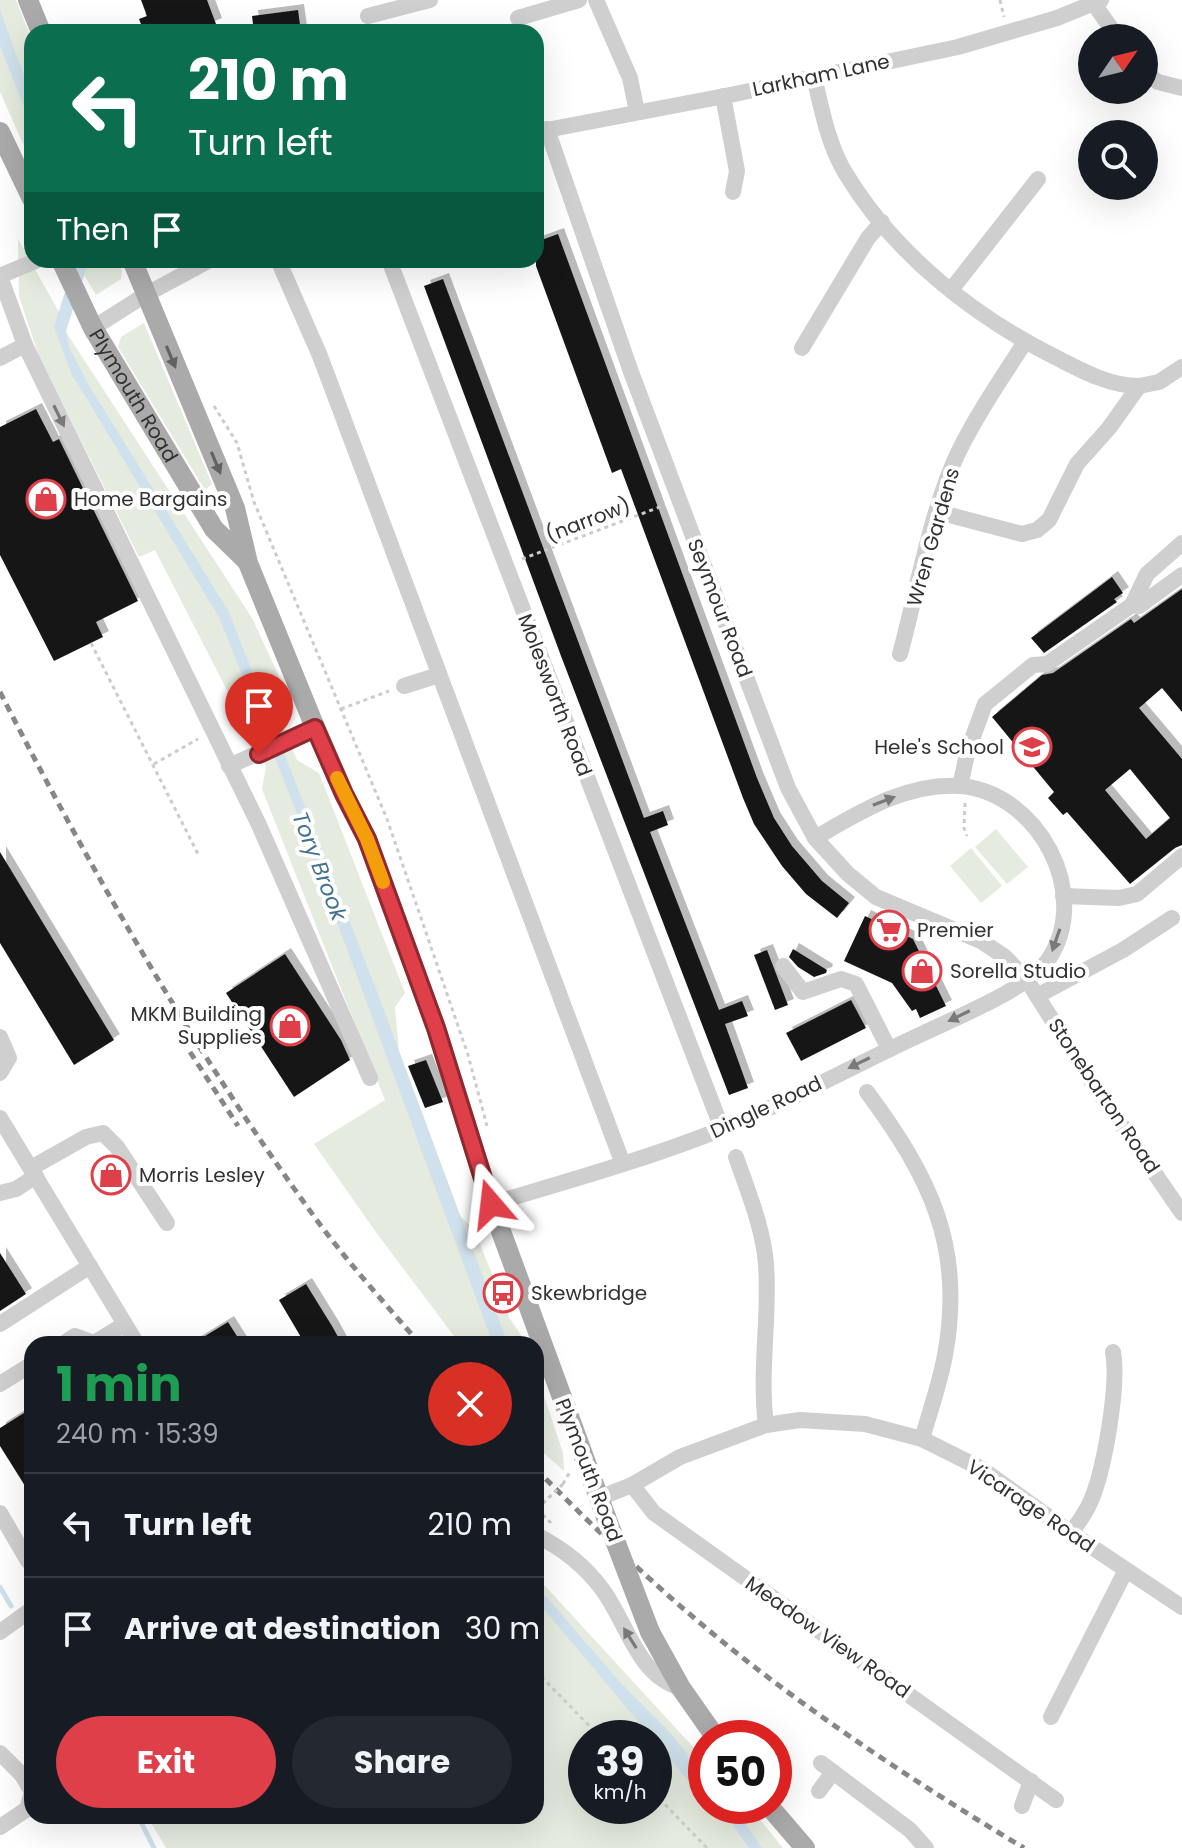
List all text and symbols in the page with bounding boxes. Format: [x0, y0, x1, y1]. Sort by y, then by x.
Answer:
north arrow [1078, 24, 1158, 104]
map controls [1078, 24, 1158, 200]
text: 210 m [188, 41, 349, 120]
street label: Larkham Lane [750, 47, 892, 103]
icon: left [56, 56, 160, 160]
text: Turn left [188, 117, 333, 168]
button: search [1078, 120, 1158, 200]
text: Then [56, 208, 129, 251]
icon: arrive [145, 208, 189, 252]
street label: Plymouth Road [83, 323, 185, 468]
one-way arrow [165, 345, 178, 369]
one-way arrow [53, 404, 66, 427]
one-way arrow [209, 451, 222, 475]
street label: Wren Gardens [900, 464, 966, 610]
shop icon: Home Bargains [25, 478, 67, 520]
place label: Home Bargains [74, 485, 227, 513]
street label: (narrow) [542, 491, 634, 549]
street label: Seymour Road [681, 535, 759, 681]
street label: Molesworth Road [511, 610, 599, 780]
pin [225, 672, 293, 754]
icon: arrive [237, 684, 281, 728]
school or university icon: Hele's School [1011, 726, 1053, 768]
place label: Hele's School [874, 733, 1004, 761]
one-way arrow [872, 794, 896, 807]
water label: Tory Brook [285, 807, 355, 927]
supermarket icon: Premier [868, 909, 910, 951]
place label: Premier [917, 916, 994, 944]
one-way arrow [1049, 929, 1061, 953]
shop icon: Sorella Studio [901, 950, 943, 992]
place label: Sorella Studio [950, 957, 1086, 985]
place label: MKM Building Supplies [131, 1000, 262, 1051]
shop icon: MKM Building Supplies [269, 1005, 311, 1047]
one-way arrow [947, 1009, 970, 1023]
street label: Stonebarton Road [1042, 1013, 1166, 1179]
one-way arrow [847, 1057, 870, 1070]
street label: Dingle Road [706, 1069, 826, 1145]
shop icon: Morris Lesley [90, 1154, 132, 1196]
place label: Morris Lesley [139, 1161, 265, 1189]
position arrow [449, 1162, 533, 1246]
bus stop icon: Skewbridge [482, 1272, 524, 1314]
place label: Skewbridge [531, 1279, 647, 1307]
text: 1 min [56, 1351, 182, 1418]
button: close [428, 1362, 512, 1446]
street label: Plymouth Road [549, 1394, 629, 1546]
text: 240 m · 15:39 [56, 1416, 219, 1452]
street label: Vicarage Road [962, 1453, 1100, 1559]
icon: left [56, 1503, 100, 1547]
text: Turn left [124, 1503, 252, 1546]
text: 210 m [427, 1503, 512, 1546]
street label: Meadow View Road [740, 1569, 916, 1705]
icon: arrive [56, 1607, 100, 1651]
text: Arrive at destination [124, 1607, 441, 1650]
text: 30 m [465, 1607, 540, 1650]
one-way arrow [623, 1627, 637, 1649]
button: Exit [56, 1716, 276, 1808]
button: Share [292, 1716, 512, 1808]
speed limit sign: 50 [688, 1720, 792, 1824]
text: 39 [596, 1734, 644, 1790]
text: km/h [593, 1778, 647, 1806]

